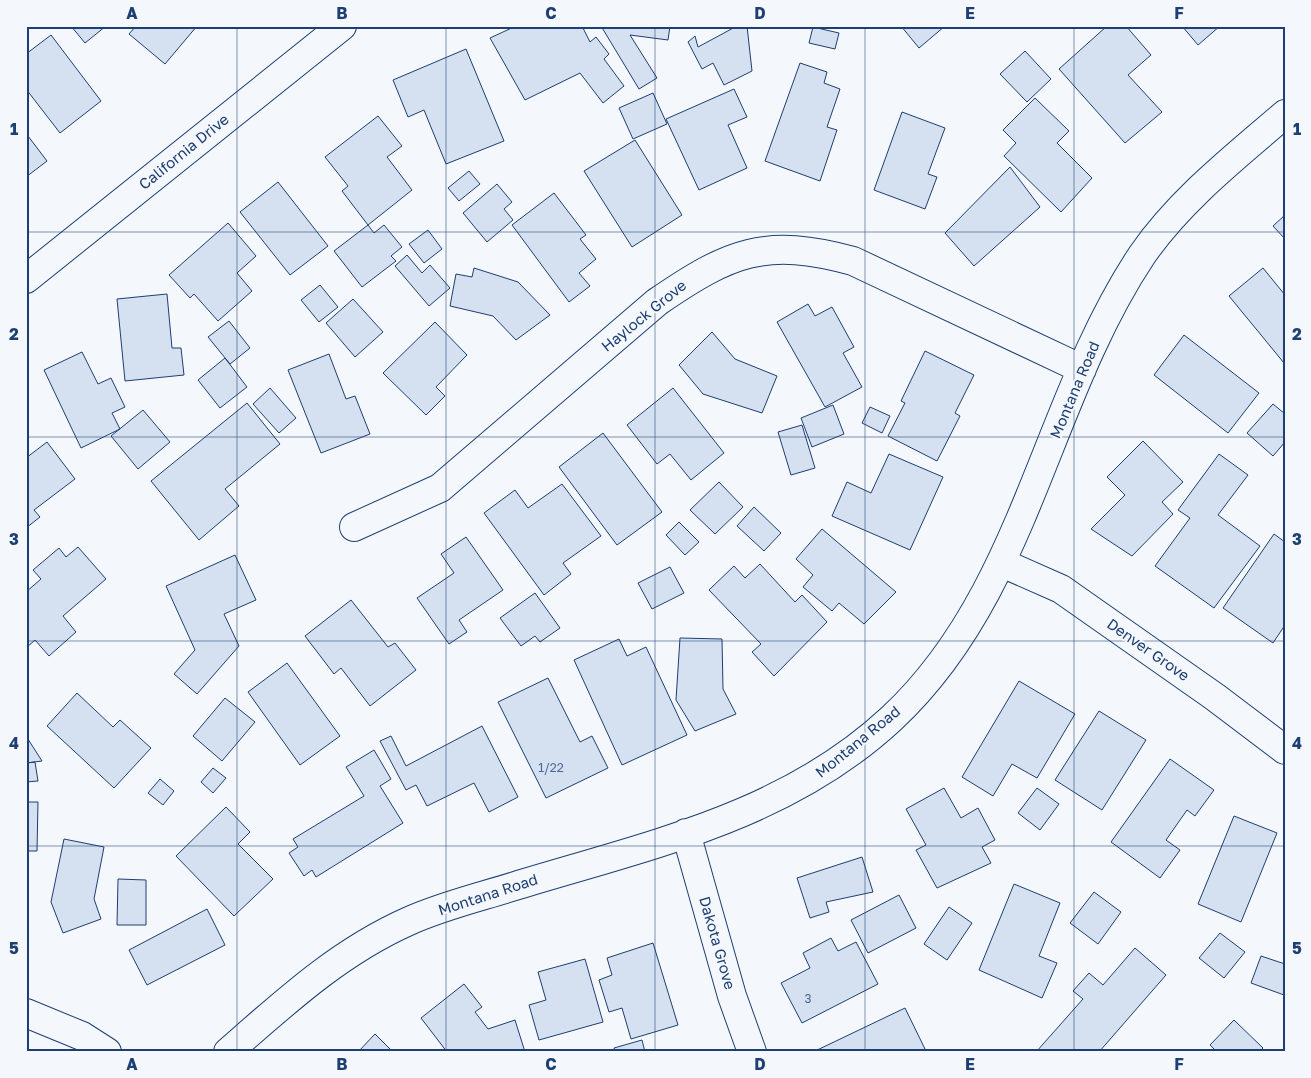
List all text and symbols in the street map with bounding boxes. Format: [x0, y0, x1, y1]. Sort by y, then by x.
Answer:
text: A [126, 3, 138, 23]
text: B [336, 3, 348, 23]
text: C [545, 3, 557, 23]
text: D [754, 3, 766, 23]
text: E [965, 3, 975, 23]
text: F [1174, 3, 1184, 23]
street label: California Drive [135, 109, 232, 193]
text: 1 [10, 119, 18, 139]
text: 1 [1293, 119, 1301, 139]
street label: Haylock Grove [597, 275, 690, 355]
text: 2 [9, 324, 19, 344]
text: 2 [1292, 324, 1302, 344]
street label: Montana Road [1046, 338, 1103, 441]
text: 3 [9, 529, 19, 549]
text: 3 [1292, 529, 1302, 549]
street label: Denver Grove [1104, 614, 1193, 684]
street label: Montana Road [811, 702, 903, 781]
text: 4 [9, 733, 19, 753]
text: 4 [1292, 733, 1302, 753]
house number: 1/22 [538, 760, 564, 775]
street label: Montana Road [436, 869, 540, 919]
street label: Dakota Grove [696, 894, 740, 992]
text: 5 [9, 938, 19, 958]
text: 5 [1292, 938, 1302, 958]
house number: 3 [804, 991, 812, 1006]
text: A [126, 1054, 138, 1074]
text: B [336, 1054, 348, 1074]
text: C [545, 1054, 557, 1074]
text: D [754, 1054, 766, 1074]
text: E [965, 1054, 975, 1074]
text: F [1174, 1054, 1184, 1074]

